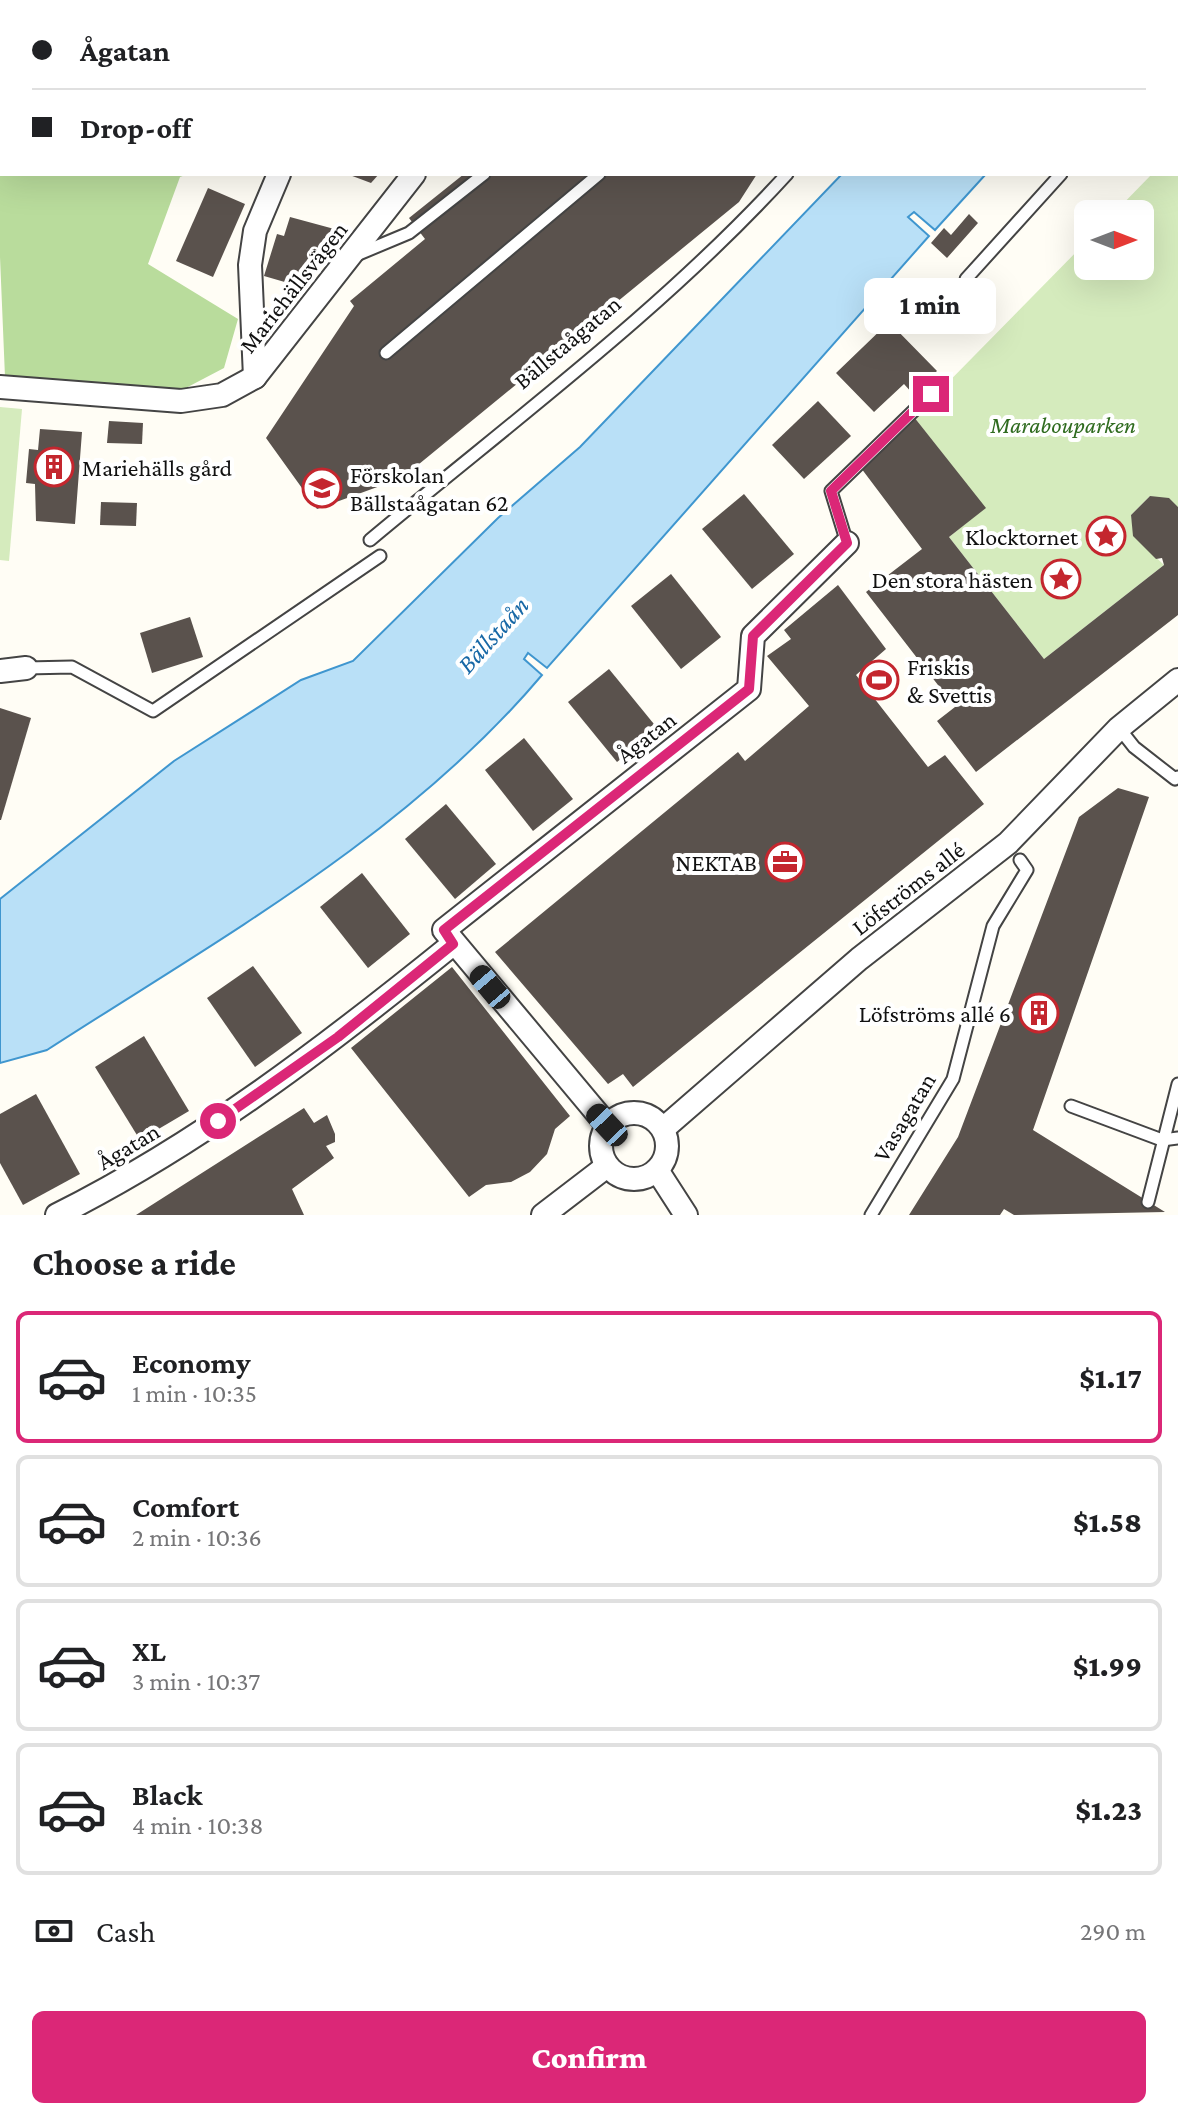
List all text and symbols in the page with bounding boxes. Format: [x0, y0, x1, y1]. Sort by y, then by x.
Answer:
text: Ågatan [80, 34, 170, 67]
text: Drop-off [80, 111, 191, 144]
north arrow [1074, 200, 1154, 280]
map controls [1074, 200, 1154, 280]
street label: Mariehällsvägen [233, 216, 353, 358]
callout: 1 min [865, 278, 997, 334]
street label: Bällstaågatan [508, 290, 626, 394]
text: 1 min [900, 291, 960, 320]
route end [913, 376, 949, 412]
park label: Marabouparken [989, 411, 1136, 438]
building icon: Mariehälls gård [33, 446, 75, 488]
place label: Mariehälls gård [82, 454, 233, 481]
place label: Förskolan Bällstaågatan 62 [350, 461, 508, 516]
school or university icon: Förskolan Bällstaågatan 62 [301, 467, 343, 509]
place icon: Klocktornet [1085, 515, 1127, 557]
place label: Klocktornet [965, 523, 1079, 550]
place icon: Den stora hästen [1040, 558, 1082, 600]
place label: Den stora hästen [872, 566, 1033, 593]
water label: Bällstaån [451, 591, 535, 679]
place label: Friskis & Svettis [907, 653, 992, 708]
sports icon: Friskis & Svettis [858, 659, 900, 701]
street label: Ågatan [611, 705, 681, 769]
street label: Löfströms allé [846, 836, 970, 940]
office icon: NEKTAB [764, 841, 806, 883]
place label: NEKTAB [676, 849, 757, 876]
car [465, 961, 515, 1013]
building icon: Löfströms allé 6 [1018, 992, 1060, 1034]
place label: Löfströms allé 6 [859, 1000, 1011, 1027]
street label: Vasagatan [867, 1068, 941, 1166]
car [582, 1099, 632, 1151]
route start [200, 1103, 236, 1139]
street label: Ågatan [92, 1117, 164, 1175]
text: Choose a ride [32, 1243, 236, 1283]
icon: car [36, 1341, 108, 1413]
text: Economy [132, 1346, 251, 1379]
text: $1.17 [1079, 1361, 1142, 1394]
text: 1 min · 10:35 [132, 1379, 257, 1408]
icon: car [36, 1485, 108, 1557]
text: Comfort [132, 1490, 239, 1523]
text: $1.58 [1073, 1505, 1142, 1538]
text: 2 min · 10:36 [132, 1523, 262, 1552]
icon: car [36, 1629, 108, 1701]
text: XL [132, 1634, 166, 1667]
text: $1.99 [1073, 1649, 1142, 1682]
text: 3 min · 10:37 [132, 1667, 260, 1696]
icon: car [36, 1773, 108, 1845]
text: Black [132, 1778, 203, 1811]
text: $1.23 [1075, 1793, 1142, 1826]
text: 4 min · 10:38 [132, 1811, 263, 1840]
icon: cash [32, 1909, 76, 1953]
text: Cash [96, 1915, 155, 1948]
text: 290 m [1080, 1917, 1146, 1946]
button: Confirm [32, 2011, 1146, 2103]

